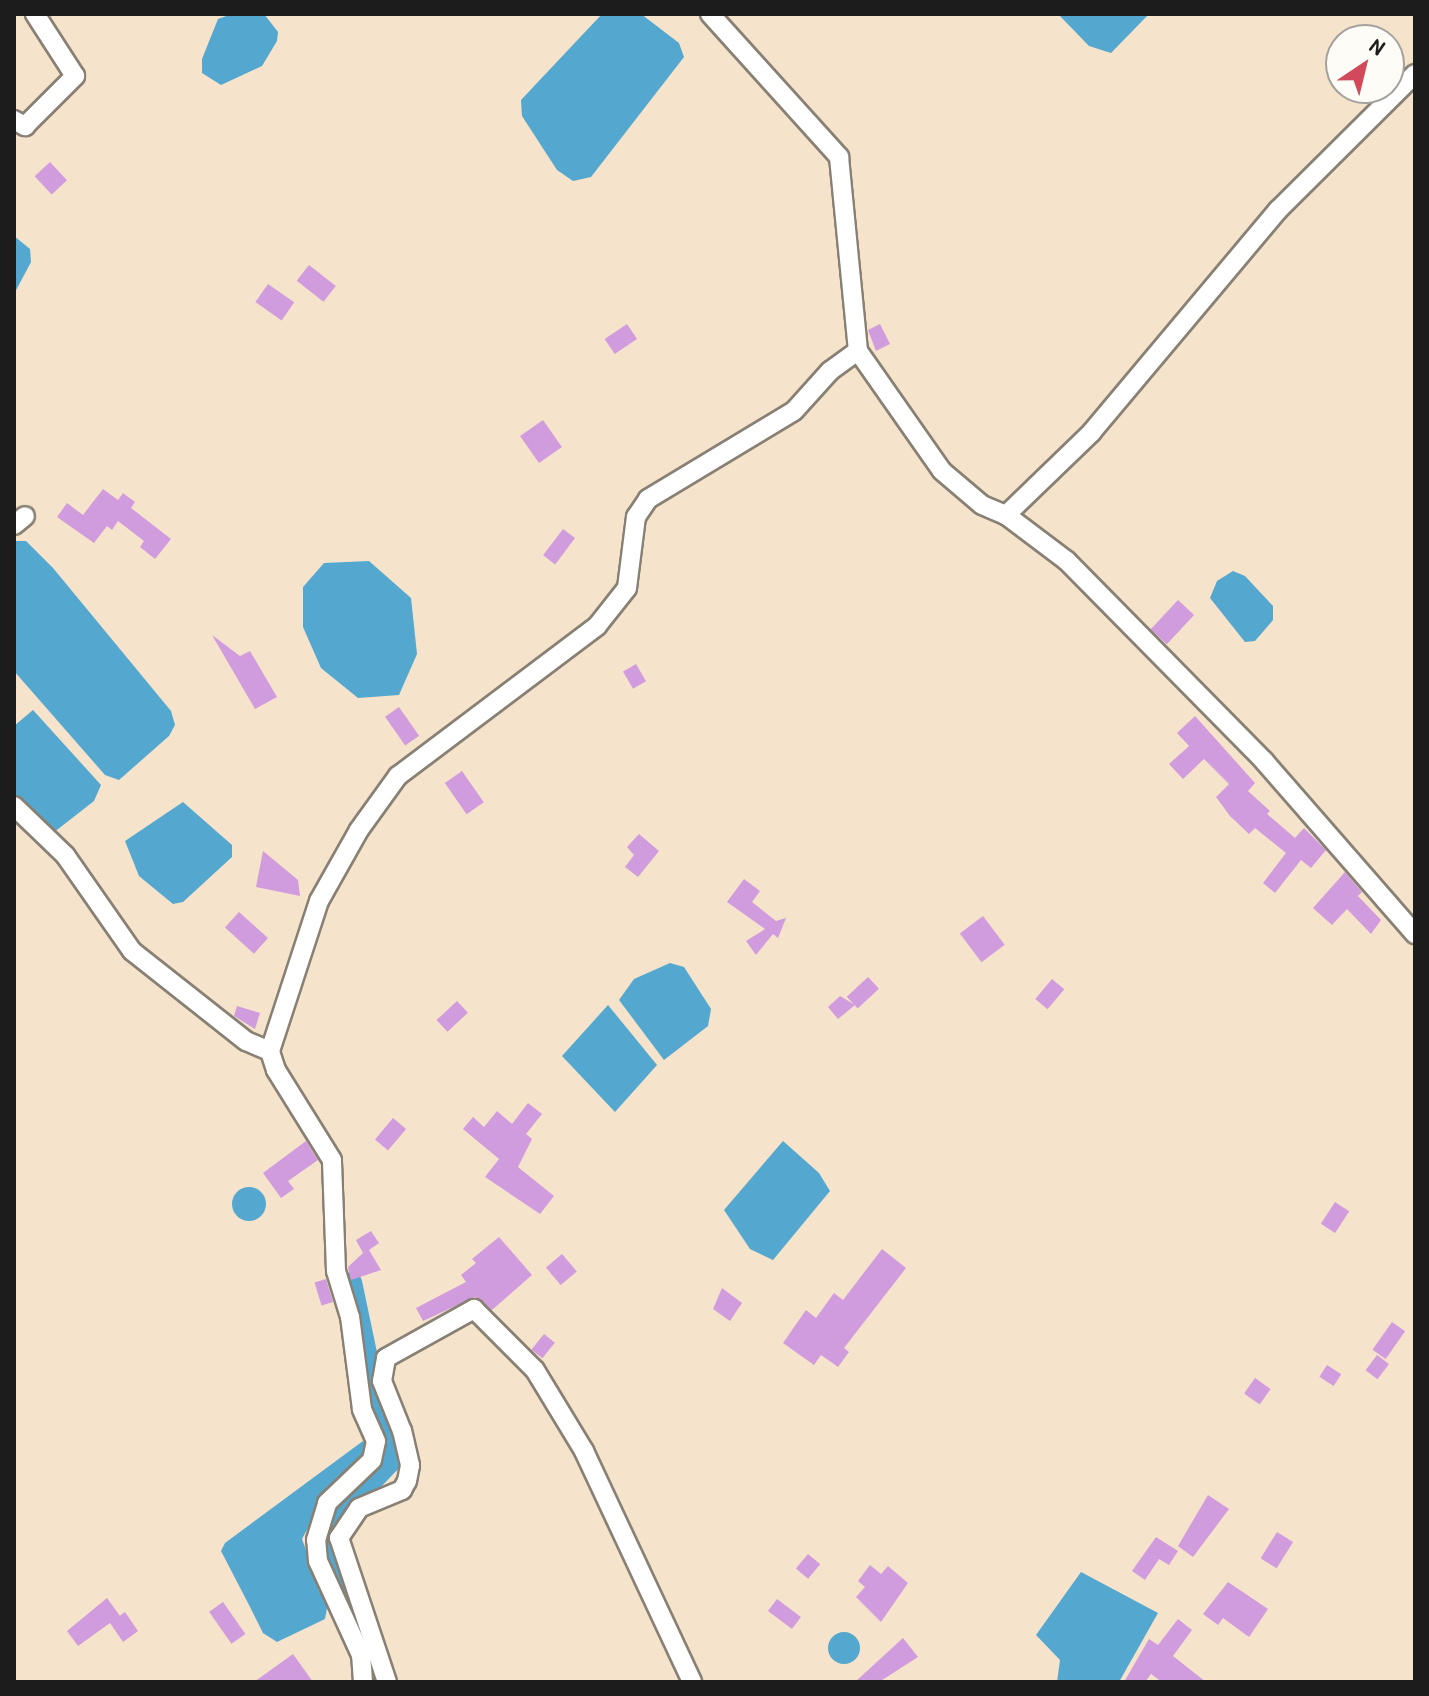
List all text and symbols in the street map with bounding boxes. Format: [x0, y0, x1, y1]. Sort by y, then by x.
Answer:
north arrow [1325, 24, 1405, 104]
text: N [1364, 30, 1391, 62]

